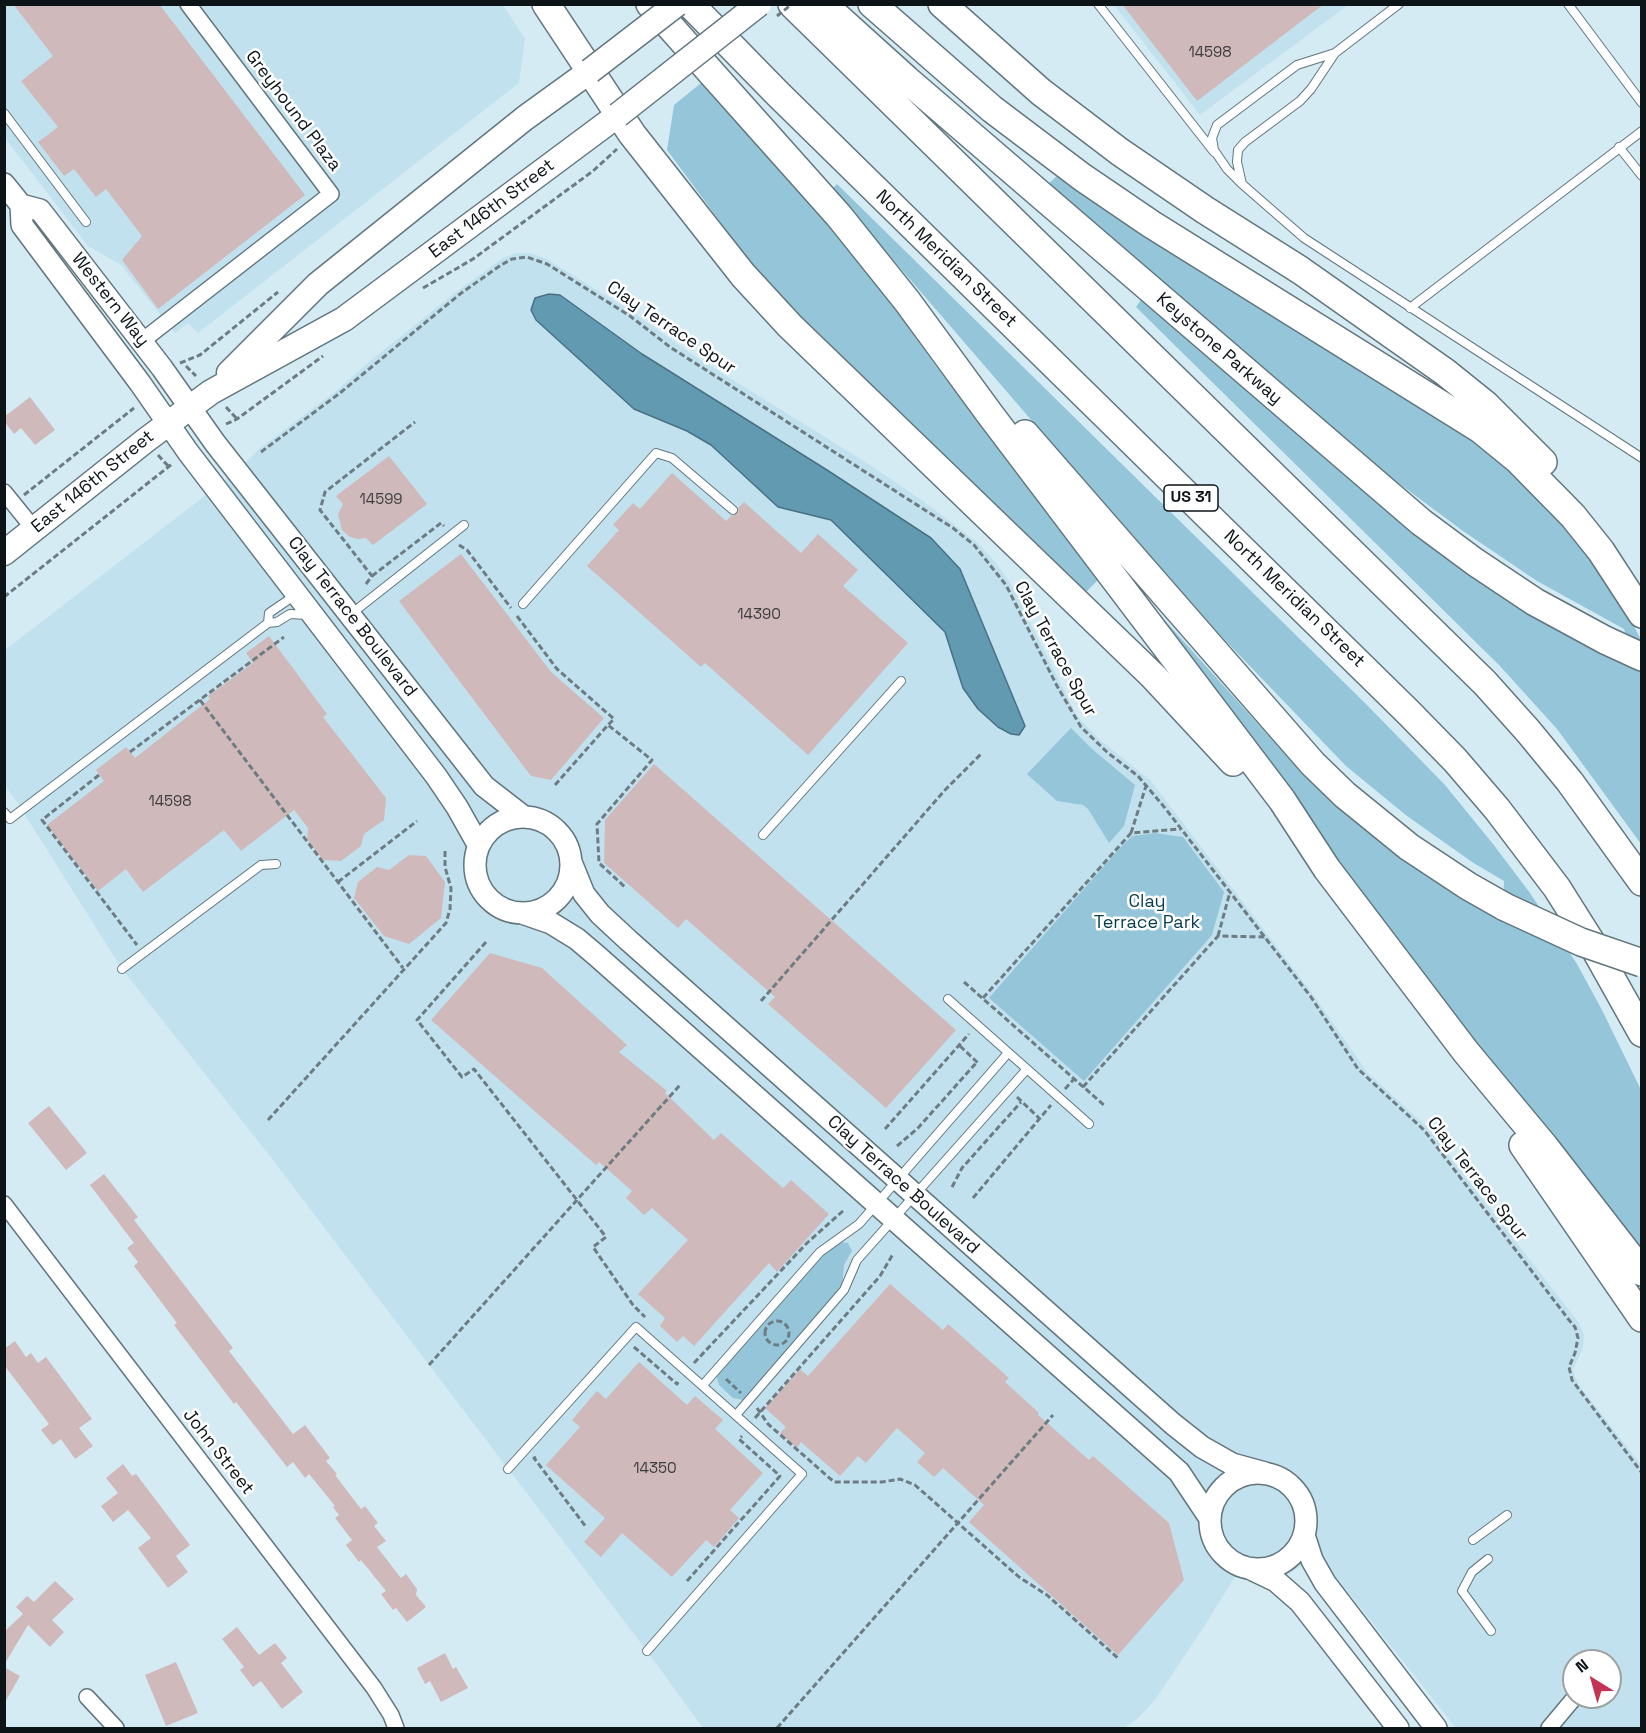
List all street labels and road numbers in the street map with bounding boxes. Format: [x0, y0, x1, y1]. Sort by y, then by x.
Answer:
street label: Greyhound Plaza [241, 46, 345, 176]
street label: East 146th Street [425, 155, 559, 263]
street label: North Meridian Street [871, 186, 1021, 332]
street label: Western Way [67, 249, 153, 351]
street label: Clay Terrace Spur [602, 277, 740, 379]
street label: Keystone Parkway [1152, 288, 1286, 410]
street label: East 146th Street [27, 426, 159, 538]
road number: US 31 [1164, 485, 1218, 511]
street label: North Meridian Street [1219, 526, 1369, 672]
street label: Clay Terrace Boulevard [283, 533, 421, 701]
street label: Clay Terrace Spur [1009, 578, 1101, 720]
street label: Clay Terrace Boulevard [823, 1111, 983, 1259]
street label: Clay Terrace Spur [1422, 1113, 1532, 1245]
street label: John Street [178, 1405, 258, 1499]

